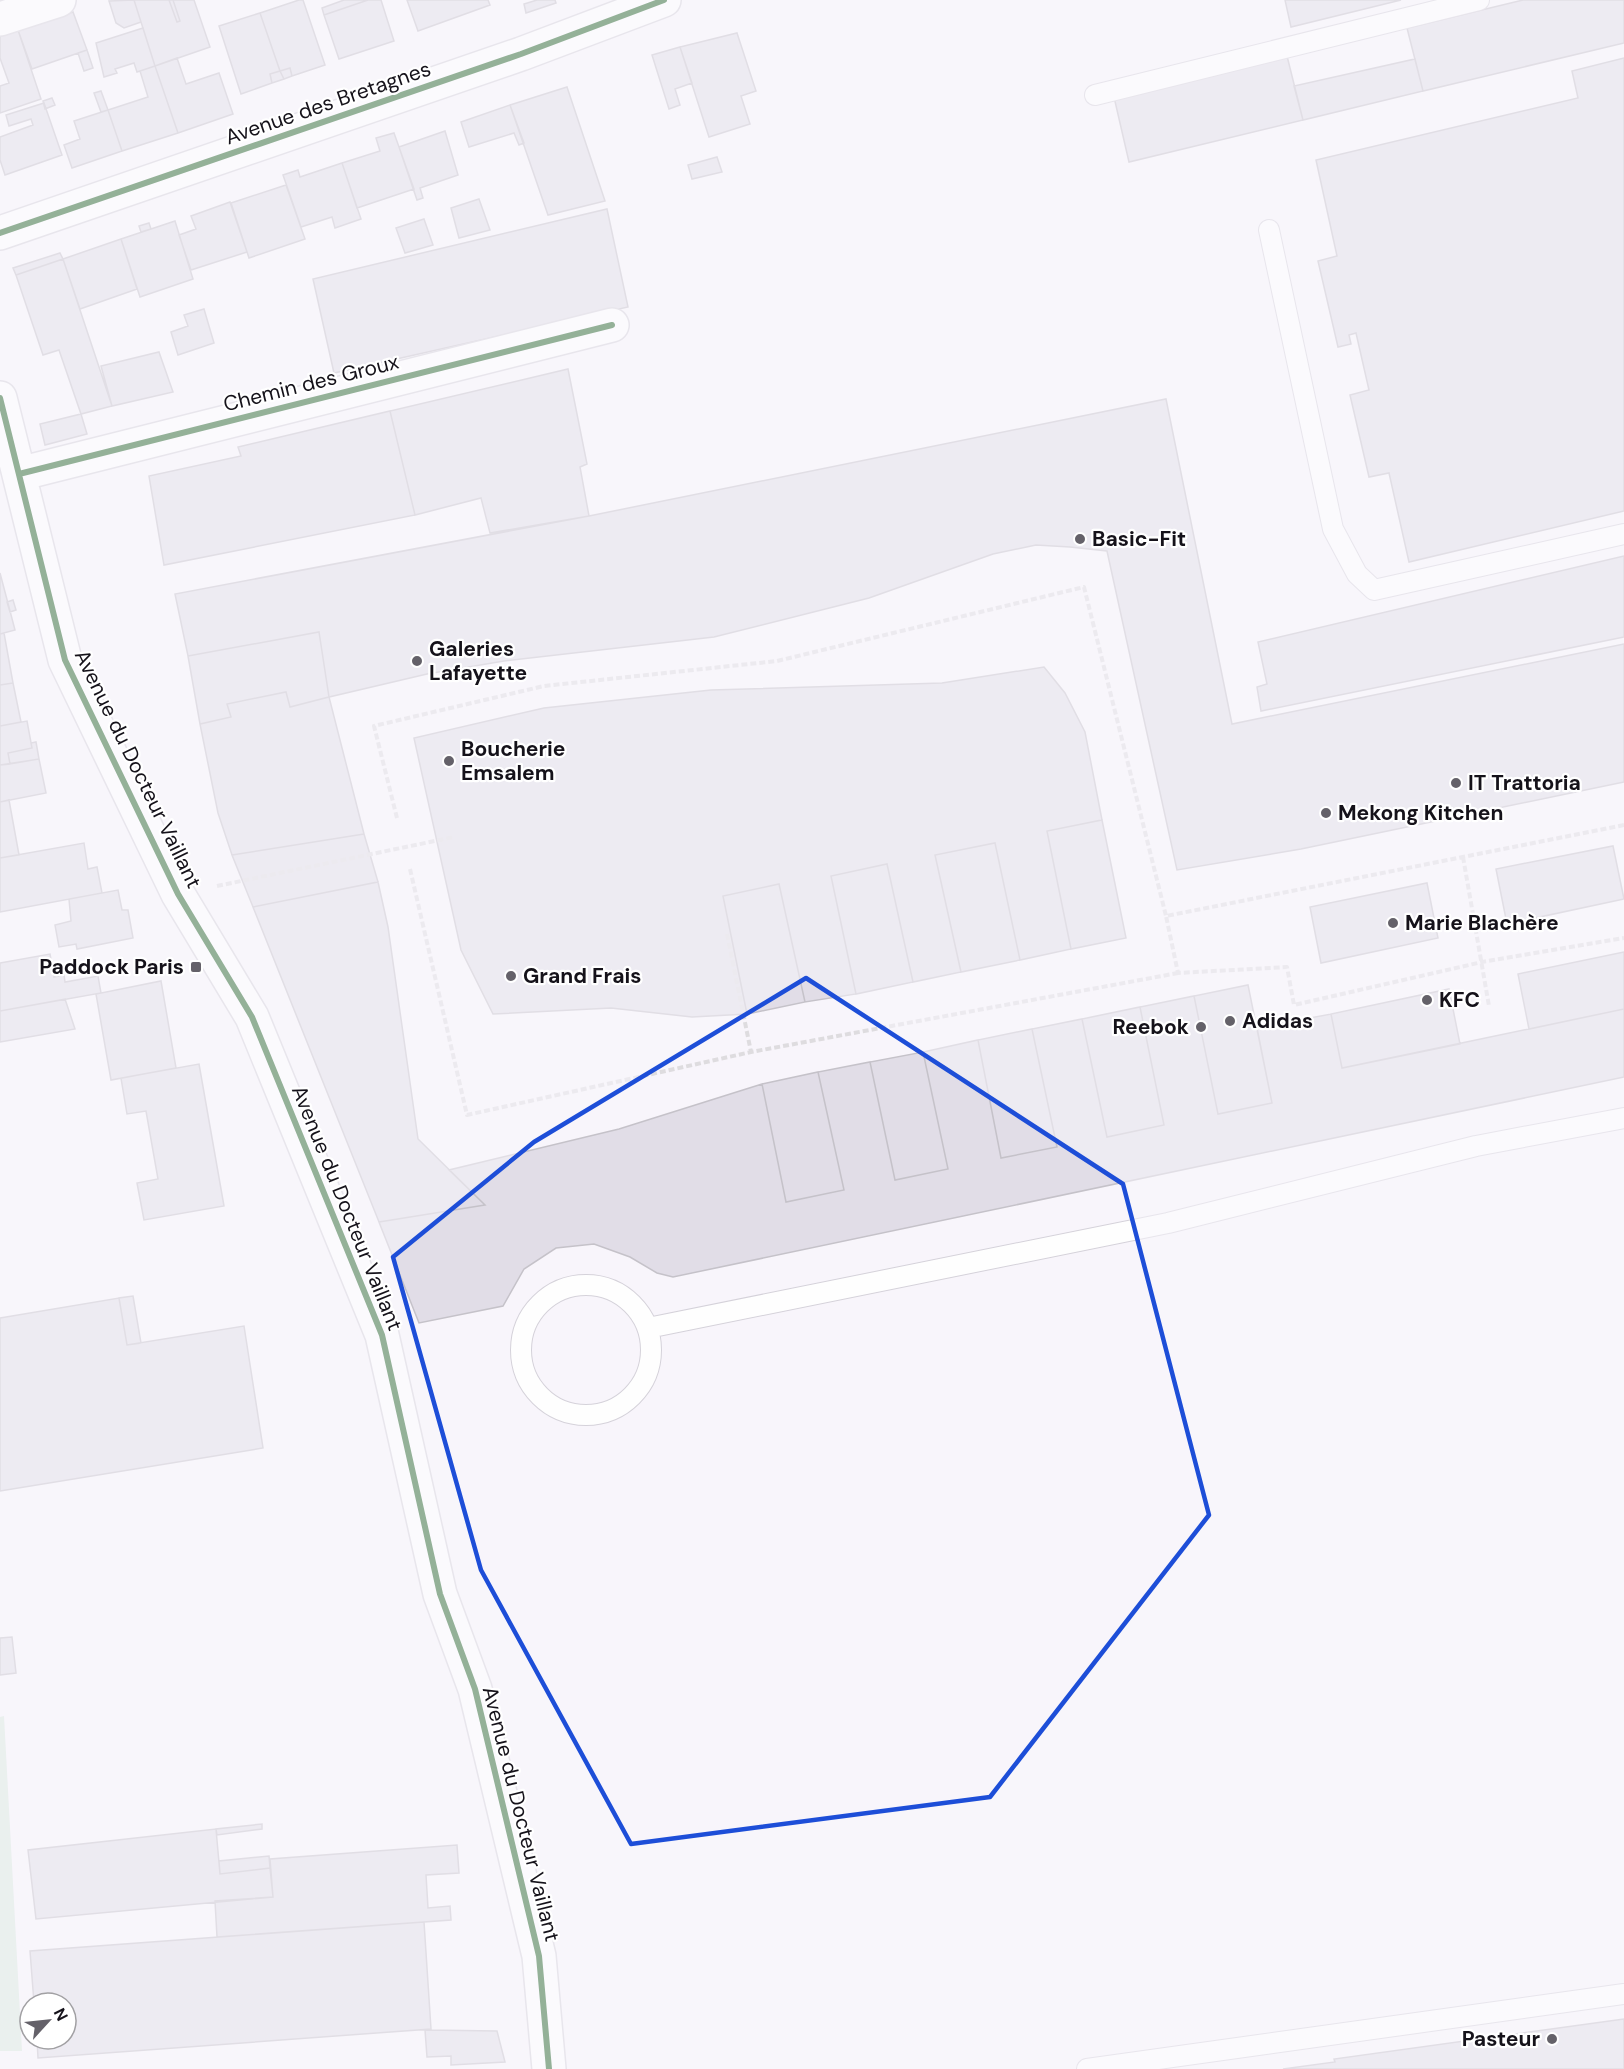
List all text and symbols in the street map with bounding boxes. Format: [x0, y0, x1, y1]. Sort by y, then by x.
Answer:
street label: Avenue des Bretagnes [221, 55, 435, 151]
street label: Chemin des Groux [220, 348, 402, 418]
place label: Basic-Fit [1092, 525, 1186, 553]
marker: Basic-Fit [1073, 532, 1087, 546]
place label: Galeries Lafayette [429, 635, 527, 687]
street label: Avenue du Docteur Vaillant [68, 645, 208, 893]
marker: Galeries Lafayette [410, 654, 424, 668]
place label: Boucherie Emsalem [461, 735, 566, 787]
marker: Boucherie Emsalem [442, 754, 456, 768]
place label: IT Trattoria [1468, 769, 1581, 797]
marker: IT Trattoria [1449, 776, 1463, 790]
place label: Mekong Kitchen [1338, 799, 1503, 827]
marker: Mekong Kitchen [1319, 806, 1333, 820]
place label: Marie Blachère [1405, 909, 1559, 937]
marker: Marie Blachère [1386, 916, 1400, 930]
place label: Paddock Paris [39, 953, 184, 981]
marker: Paddock Paris [189, 960, 203, 974]
place label: Grand Frais [523, 962, 641, 990]
marker: Grand Frais [504, 969, 518, 983]
place label: KFC [1439, 986, 1480, 1014]
marker: KFC [1420, 993, 1434, 1007]
place label: Adidas [1242, 1007, 1313, 1035]
place label: Reebok [1112, 1013, 1189, 1041]
marker: Adidas [1223, 1014, 1237, 1028]
marker: Reebok [1194, 1020, 1208, 1034]
street label: Avenue du Docteur Vaillant [285, 1081, 409, 1335]
street label: Avenue du Docteur Vaillant [476, 1683, 566, 1945]
north arrow [18, 1991, 78, 2051]
text: N [49, 2004, 73, 2024]
place label: Pasteur [1462, 2025, 1540, 2053]
marker: Pasteur [1545, 2032, 1559, 2046]

